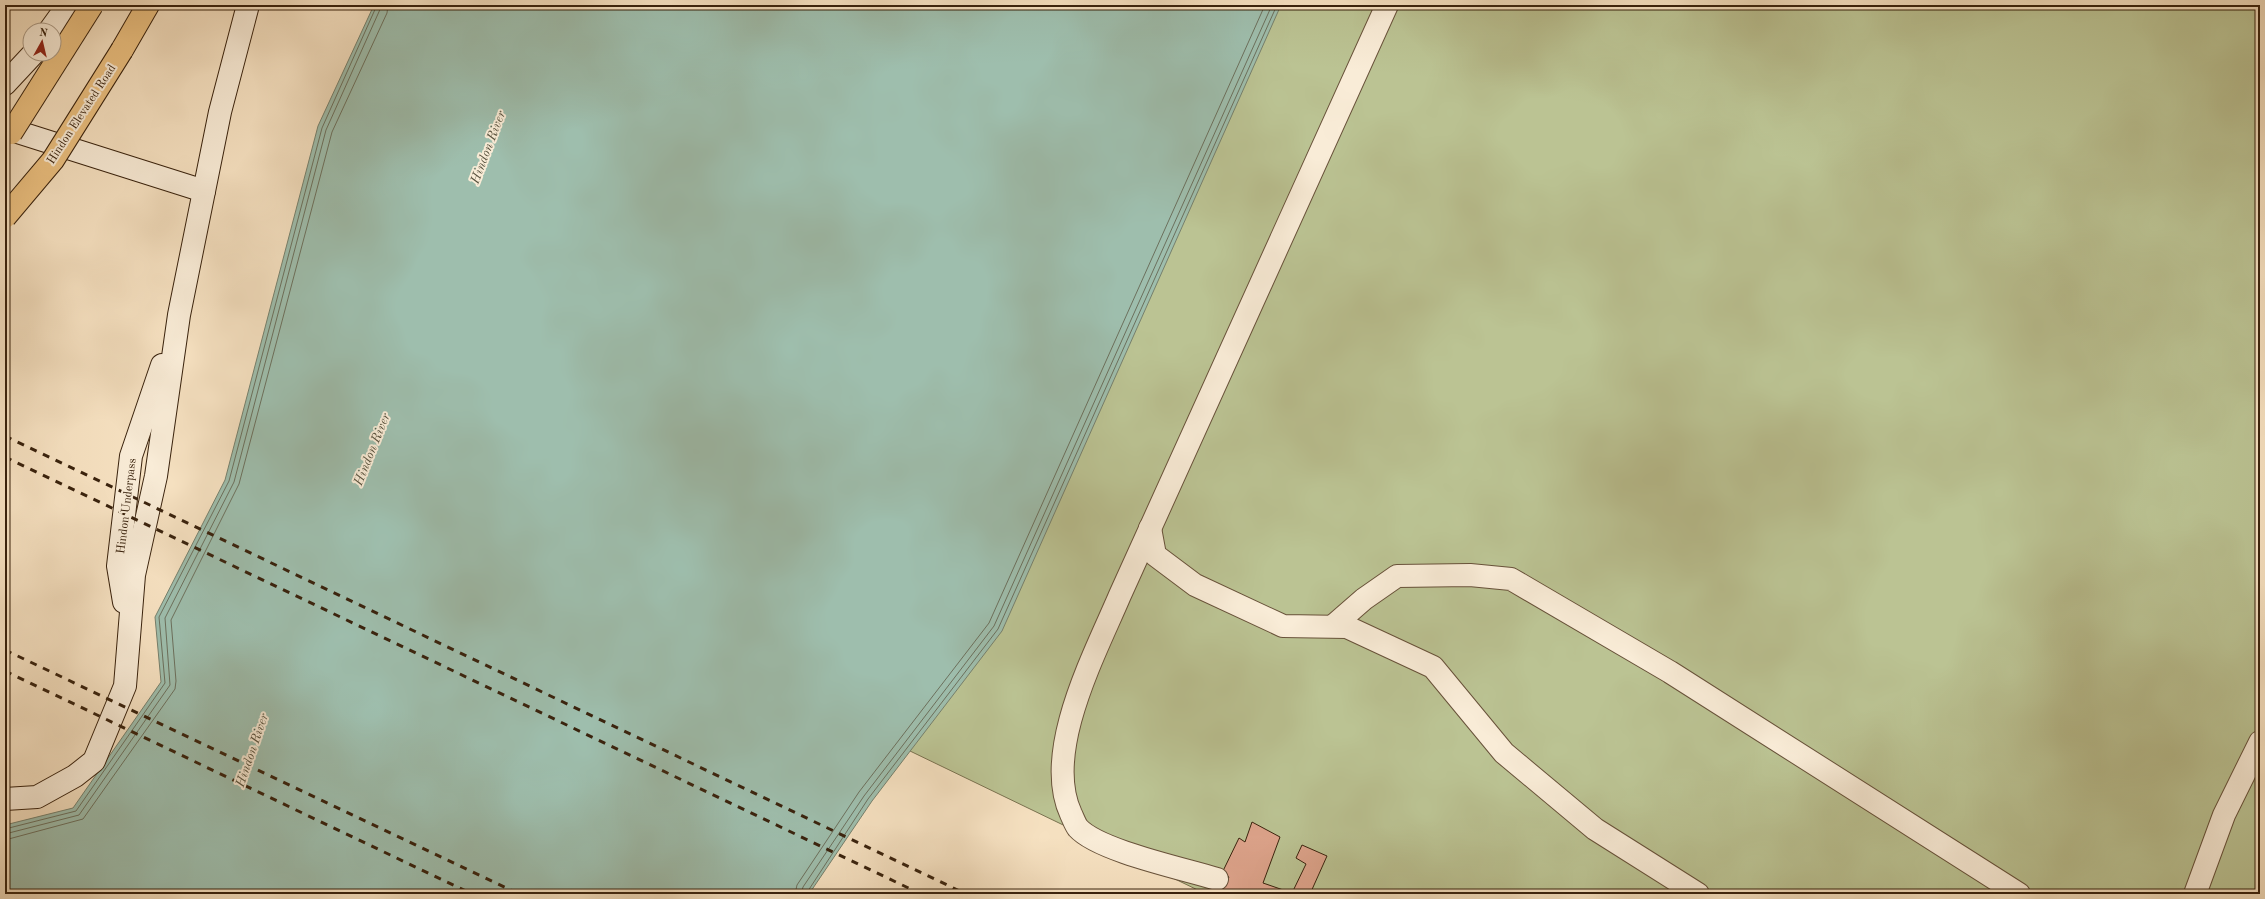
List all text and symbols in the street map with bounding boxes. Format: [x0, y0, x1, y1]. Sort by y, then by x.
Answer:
north arrow [22, 22, 62, 62]
text: N [38, 28, 49, 40]
street label: Hindon Elevated Road [45, 63, 119, 167]
water label: Hindon River [468, 109, 508, 187]
water label: Hindon River [352, 411, 393, 489]
street label: Hindon Underpass [115, 458, 139, 555]
water label: Hindon River [233, 712, 271, 790]

